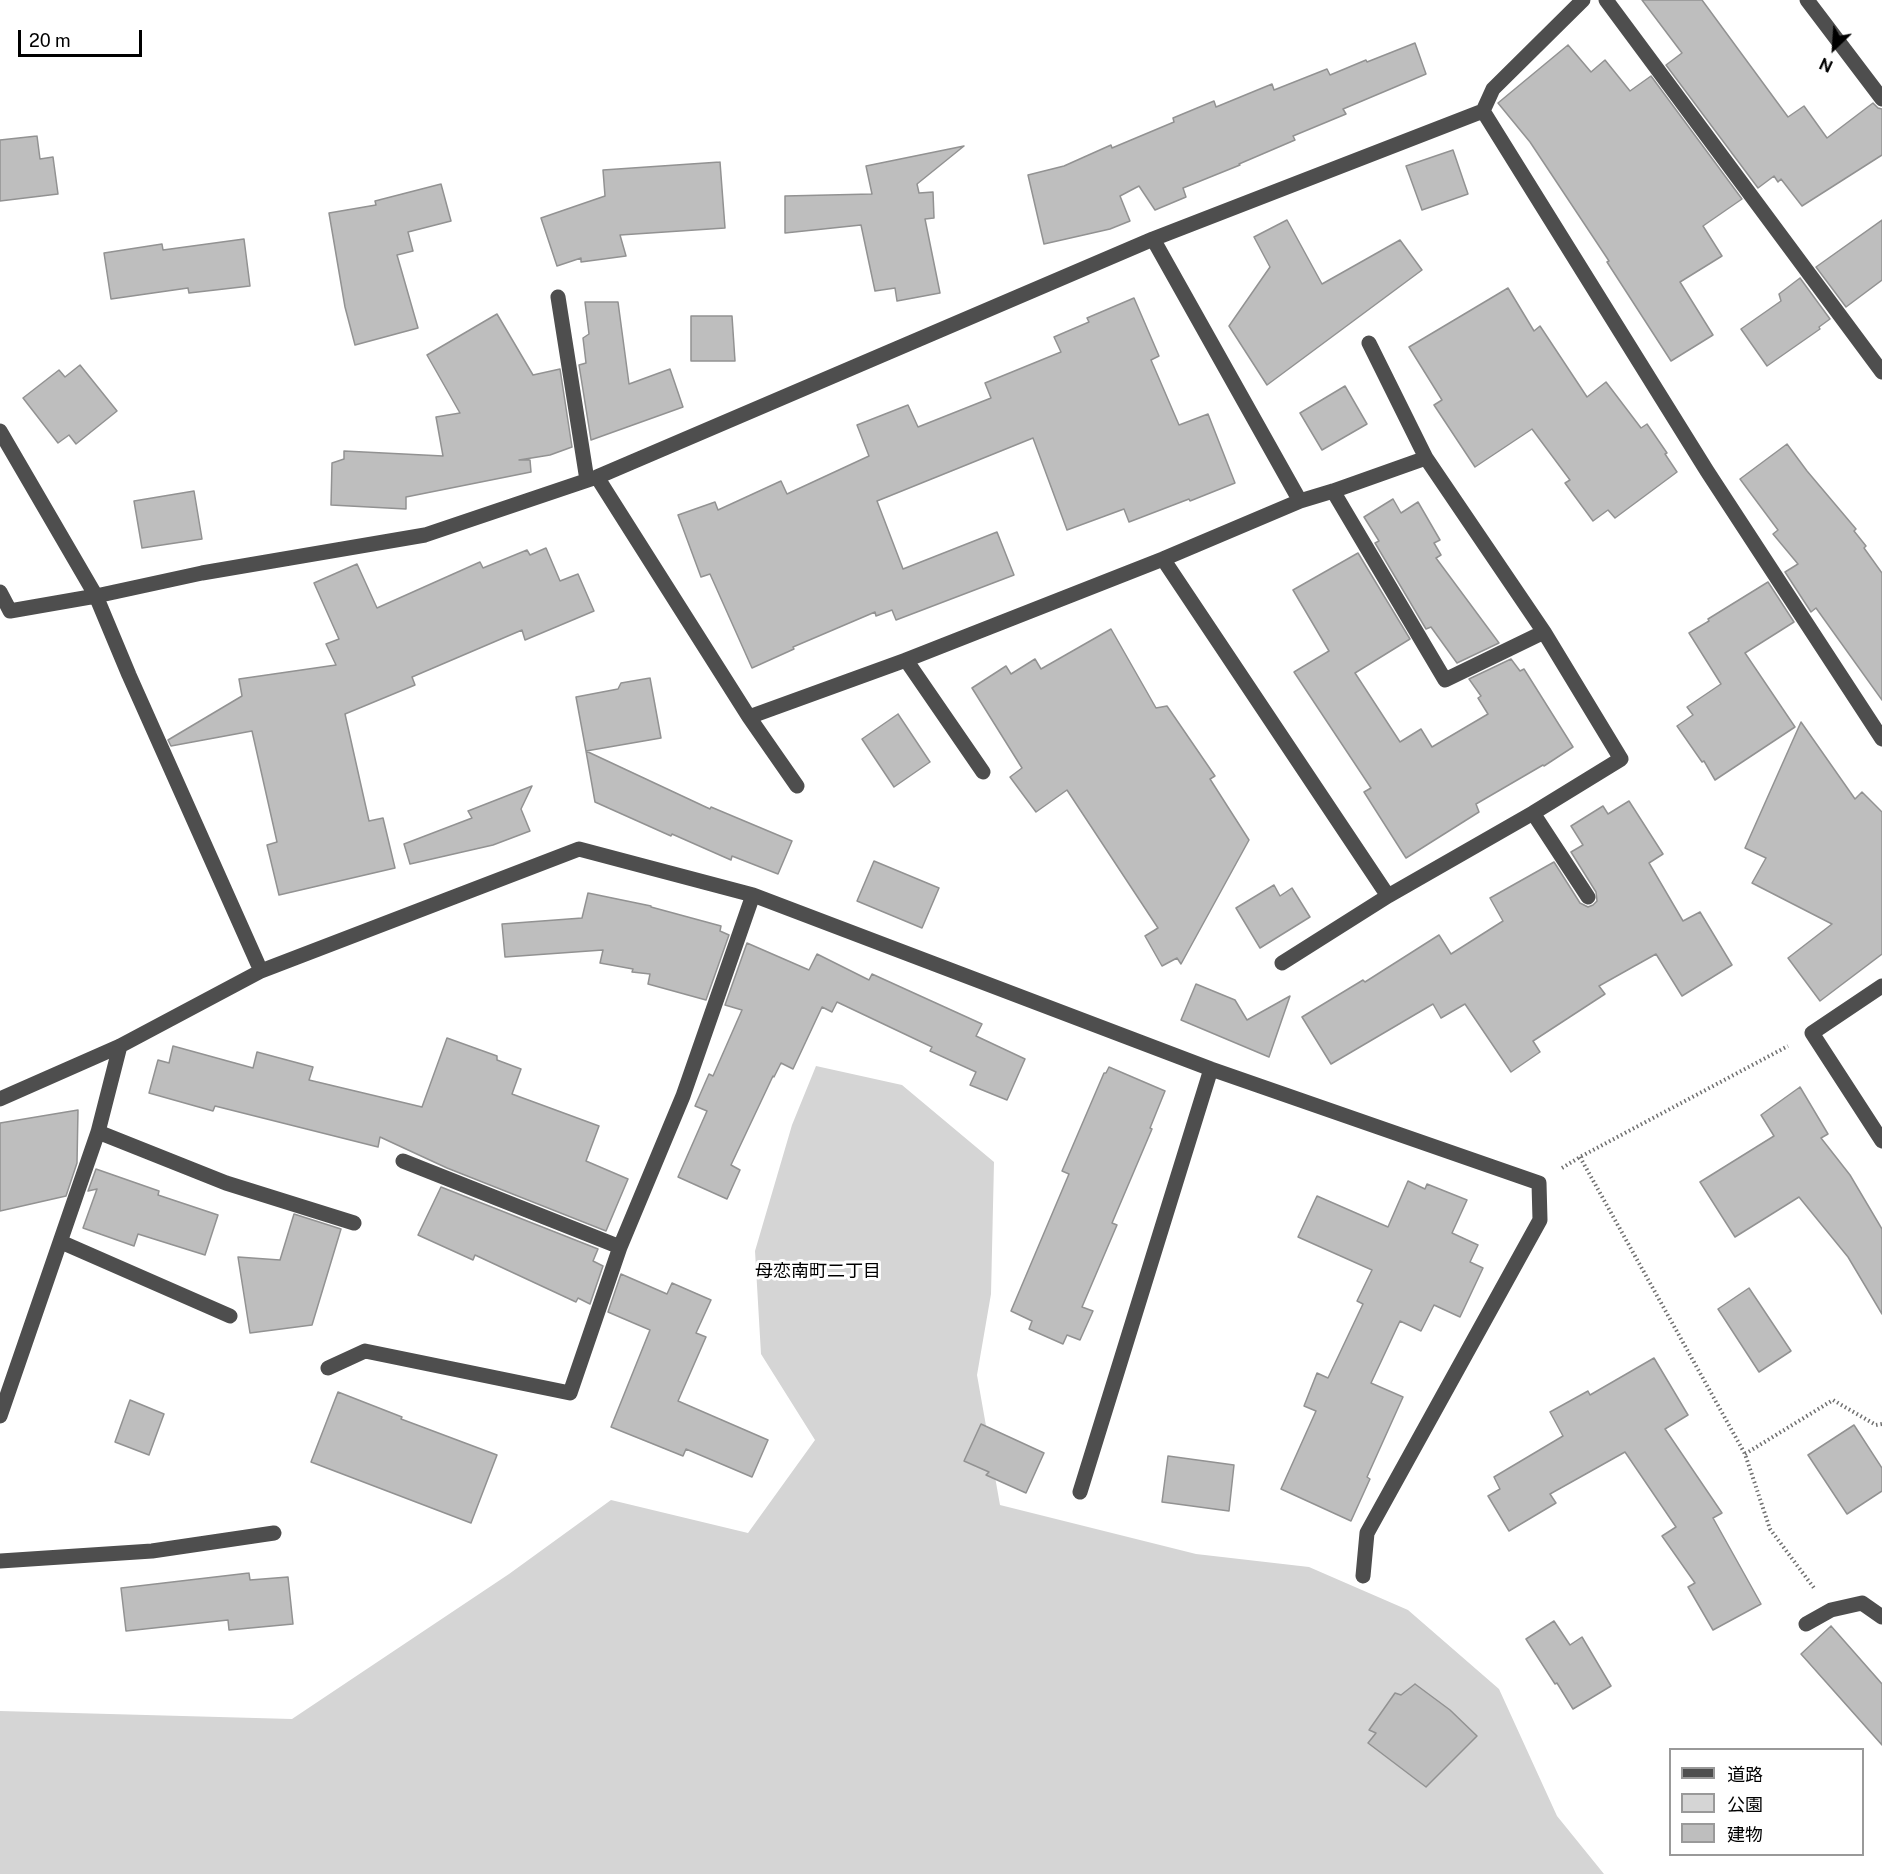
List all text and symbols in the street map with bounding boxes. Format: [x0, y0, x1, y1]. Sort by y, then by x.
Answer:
scale bar [21, 18, 146, 56]
north arrow [1804, 18, 1864, 78]
text: 20 m [29, 30, 71, 51]
text: N [1817, 54, 1836, 76]
district label: 母恋南町二丁目 [755, 1260, 881, 1282]
legend [1669, 1748, 1864, 1856]
text: 道路 [1727, 1764, 1763, 1785]
text: 公園 [1727, 1794, 1763, 1815]
text: 建物 [1727, 1824, 1763, 1845]

